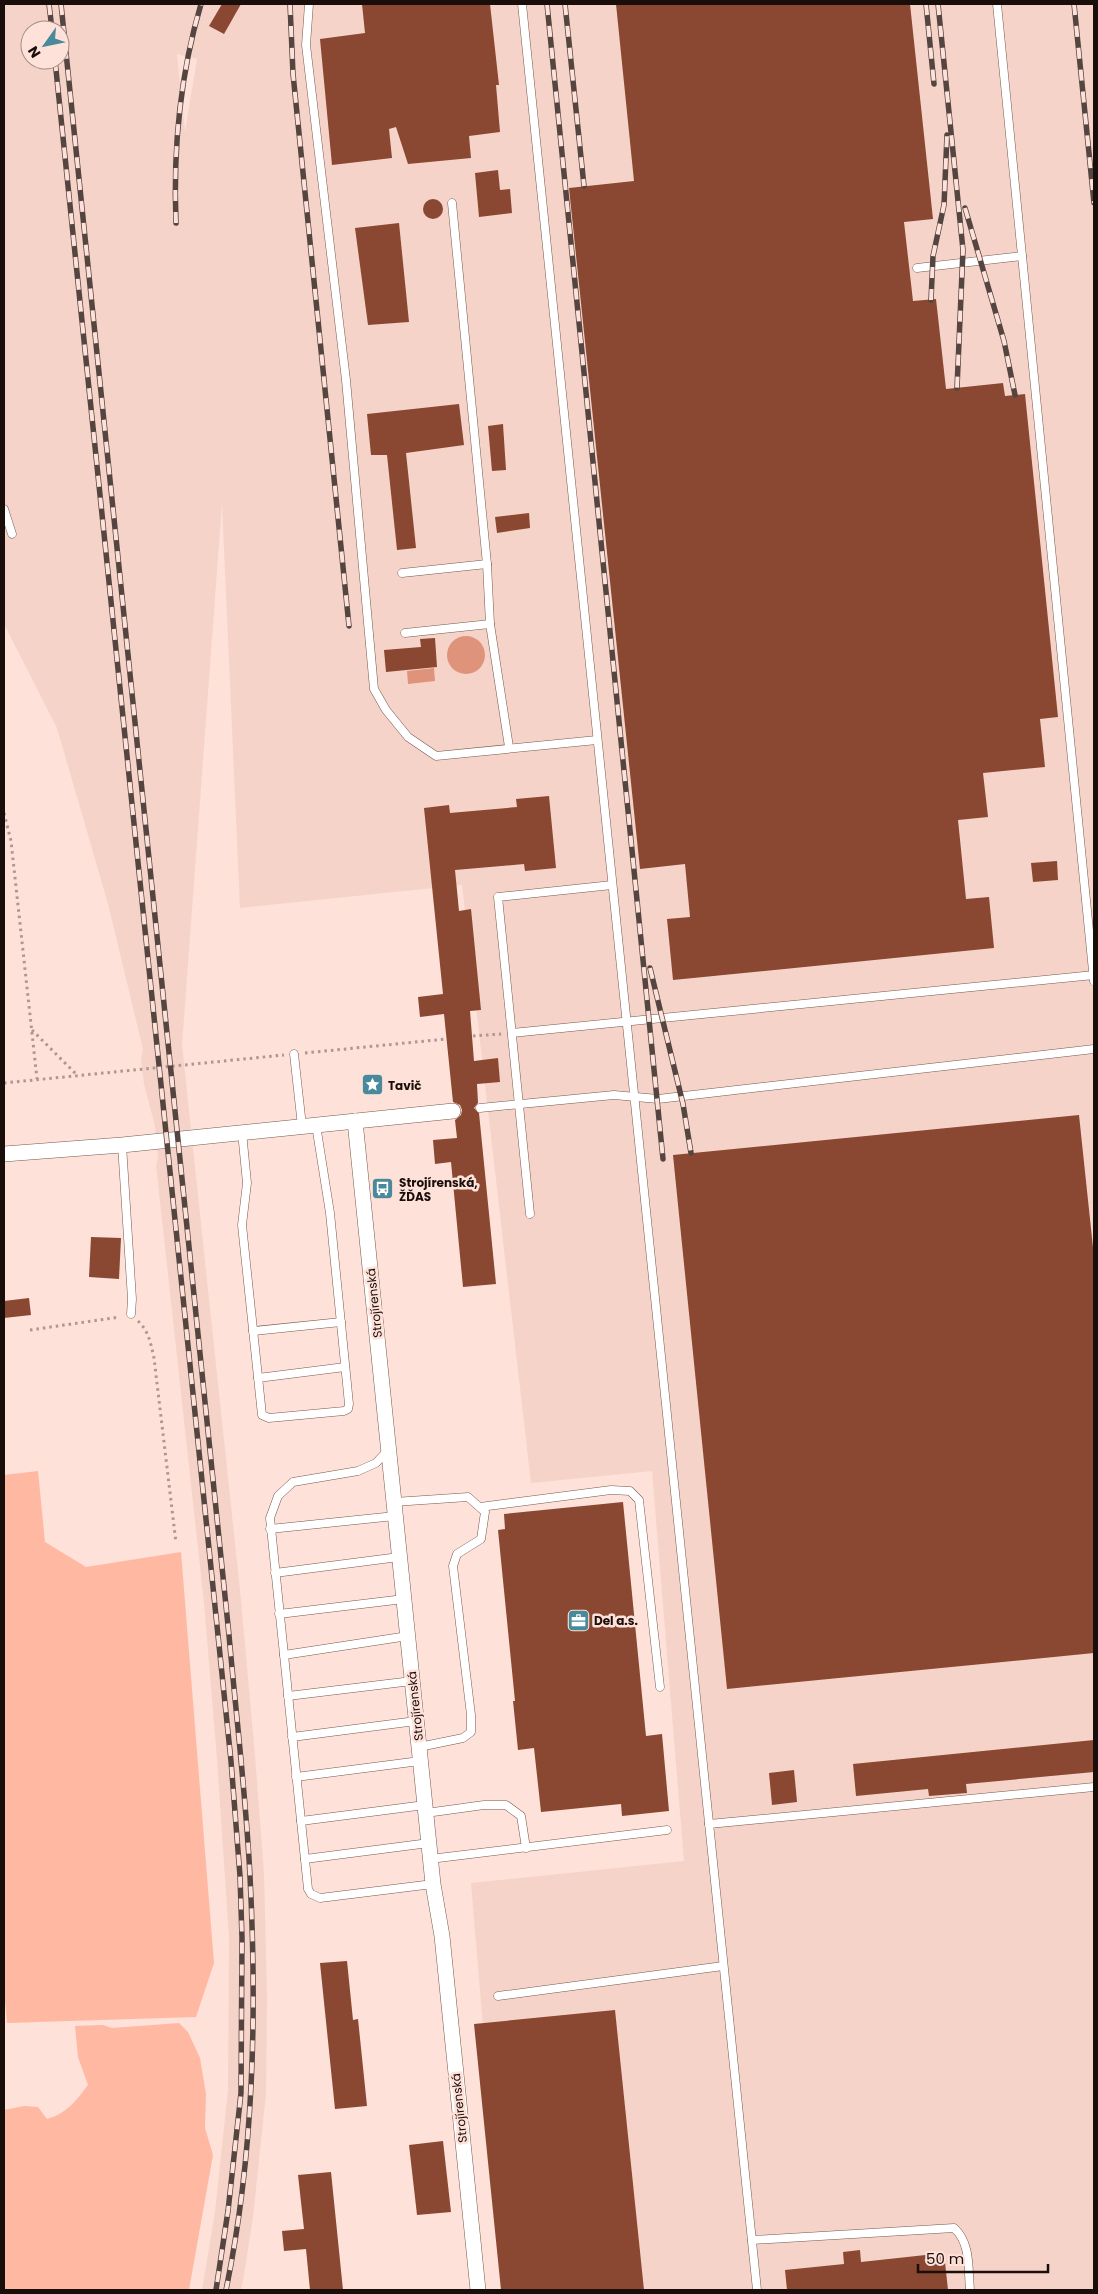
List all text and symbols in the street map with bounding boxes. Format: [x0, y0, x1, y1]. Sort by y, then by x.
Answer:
north arrow [20, 20, 70, 70]
text: N [23, 42, 45, 62]
place icon: Tavič [360, 1073, 384, 1097]
place label: Tavič [388, 1077, 422, 1094]
place label: Strojírenská, ŽĎAS [399, 1174, 478, 1205]
bus stop icon: Strojírenská, ŽĎAS [371, 1177, 395, 1201]
street label: Strojírenská [362, 1267, 386, 1339]
office icon: Del a.s. [566, 1608, 590, 1632]
place label: Del a.s. [594, 1612, 638, 1629]
street label: Strojírenská [403, 1670, 427, 1742]
street label: Strojírenská [447, 2072, 471, 2144]
scale bar [918, 2242, 1048, 2274]
text: 50 m [926, 2248, 964, 2269]

